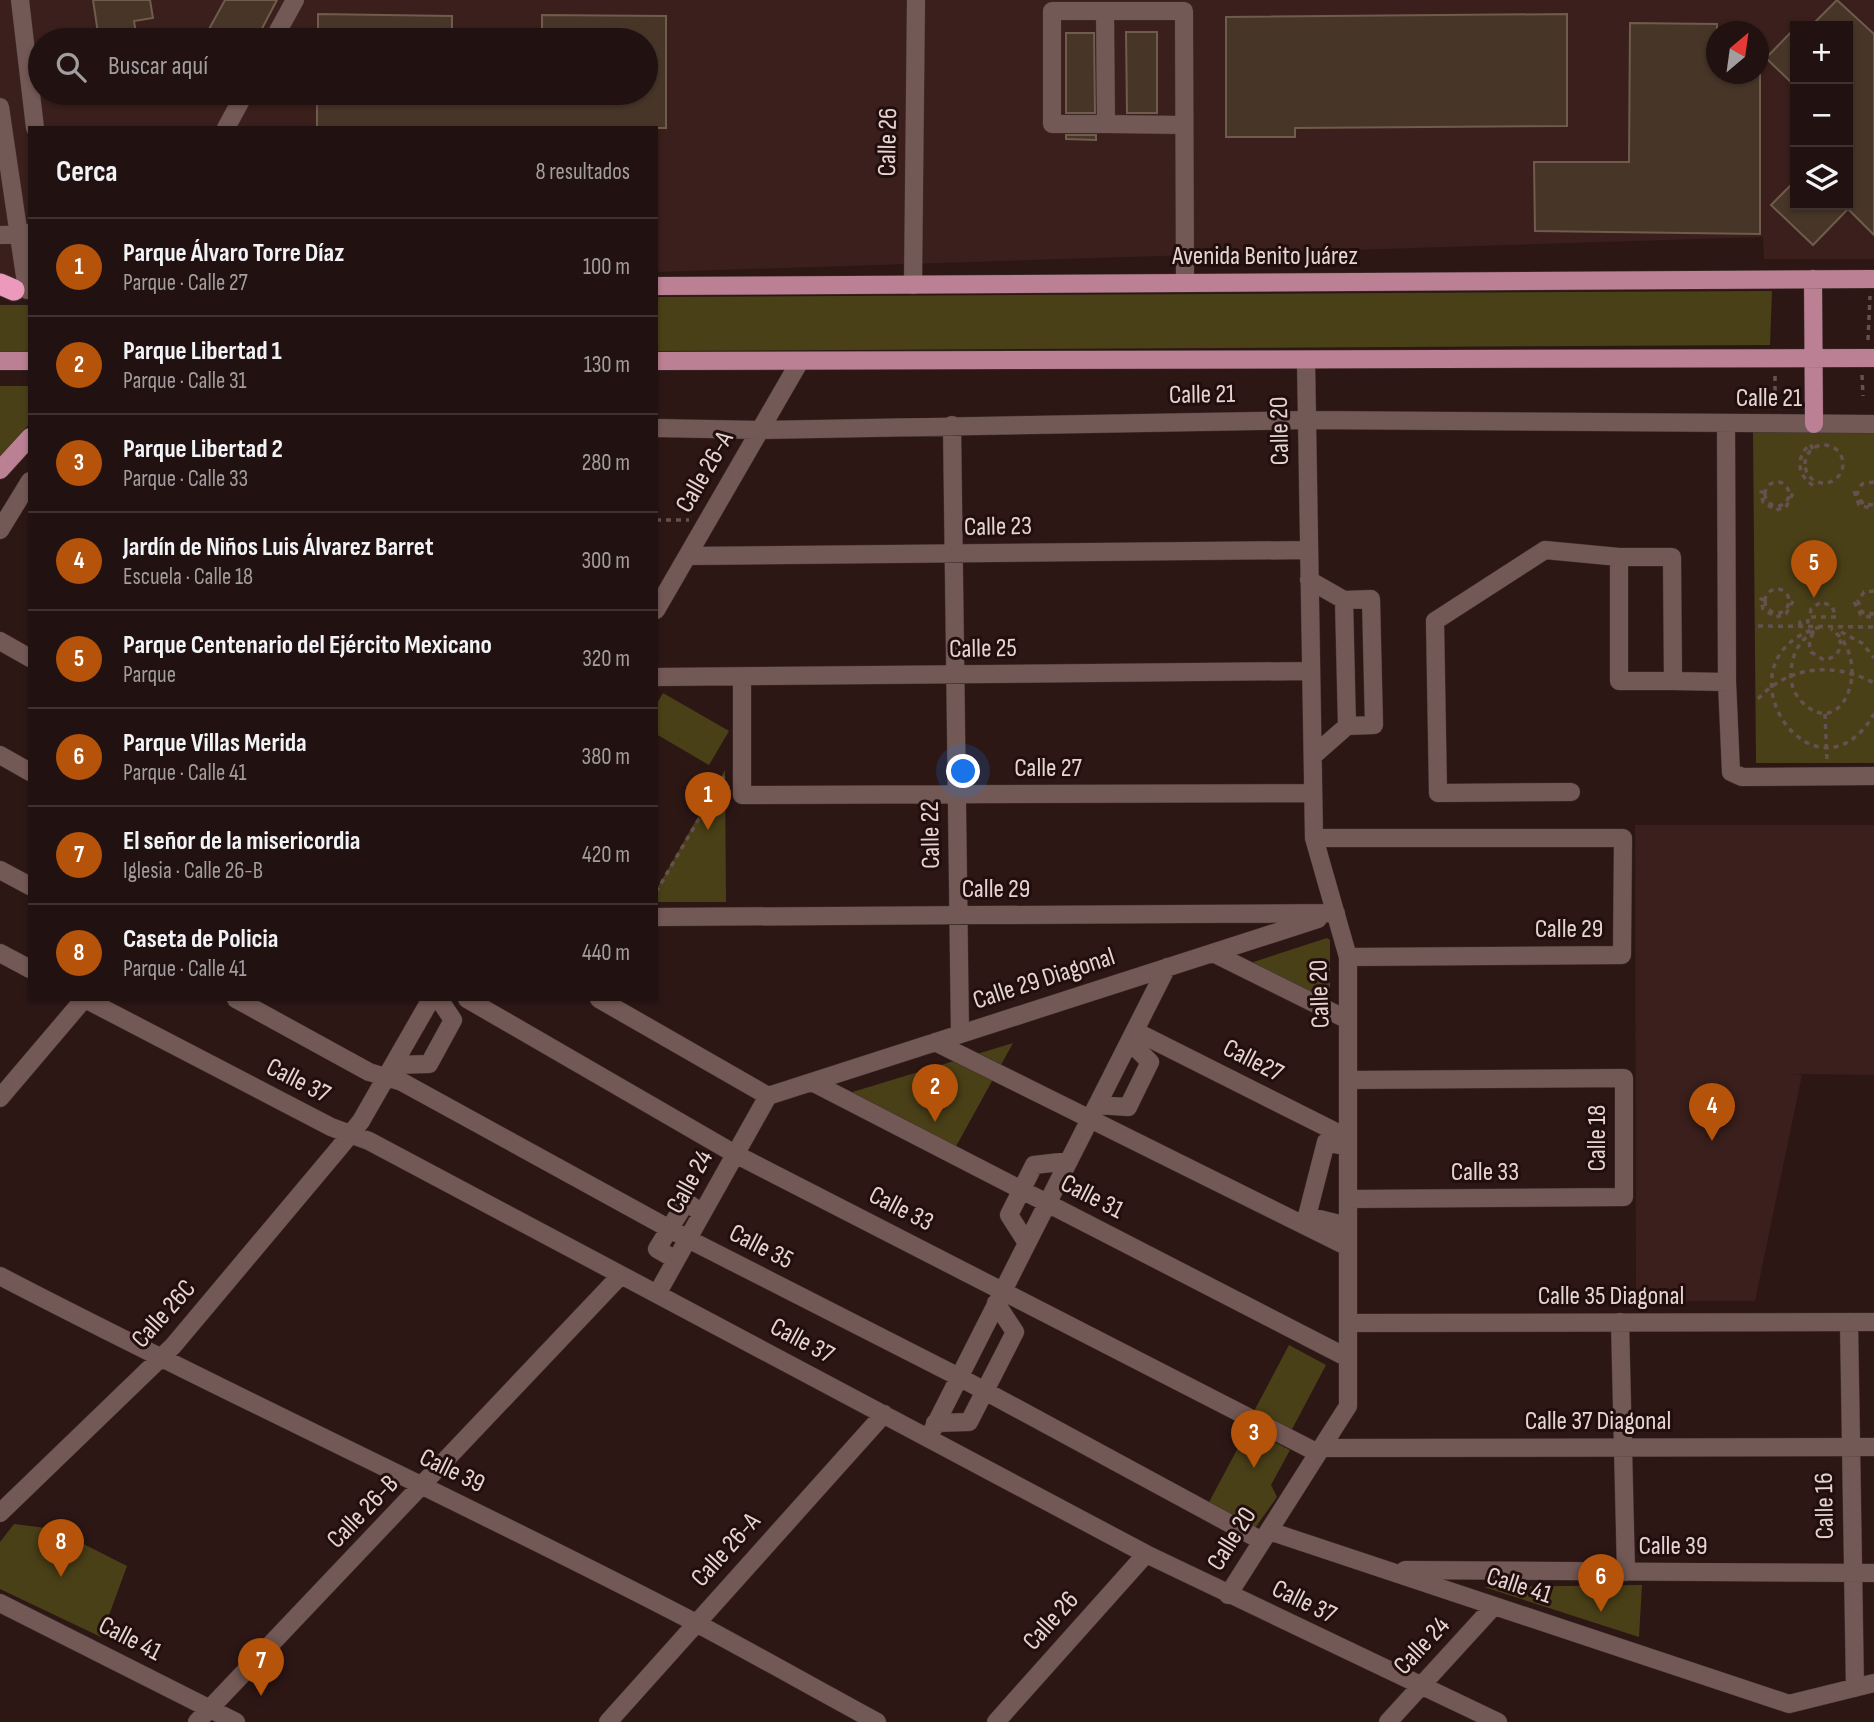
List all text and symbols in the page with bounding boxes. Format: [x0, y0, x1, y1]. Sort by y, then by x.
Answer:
north arrow [1706, 21, 1769, 84]
map controls [1790, 21, 1853, 210]
button: + [1790, 21, 1853, 84]
search box [28, 28, 658, 105]
icon: search [52, 48, 90, 86]
text: Buscar aquí [108, 51, 208, 82]
button: − [1790, 84, 1853, 147]
street label: Calle 26 [872, 107, 904, 177]
button: layers [1790, 147, 1853, 210]
text: Cerca [56, 154, 118, 190]
text: 8 resultados [535, 158, 630, 186]
text: Parque Álvaro Torre Díaz [123, 238, 344, 269]
street label: Avenida Benito Juárez [1171, 241, 1358, 272]
text: 1 [74, 253, 84, 281]
text: 100 m [583, 253, 630, 281]
text: Parque · Calle 27 [123, 269, 248, 297]
text: Parque Libertad 1 [123, 336, 282, 367]
text: 2 [74, 351, 84, 379]
text: 130 m [584, 351, 630, 379]
text: Parque · Calle 31 [123, 367, 247, 395]
street label: Calle 21 [1169, 379, 1235, 411]
street label: Calle 21 [1736, 383, 1802, 414]
street label: Calle 20 [1264, 396, 1296, 466]
street label: Calle 26-A [669, 425, 741, 518]
text: Parque Libertad 2 [123, 434, 283, 465]
text: 3 [74, 449, 84, 477]
text: 280 m [582, 449, 630, 477]
text: Parque · Calle 33 [123, 465, 248, 493]
street label: Calle 23 [964, 511, 1032, 543]
text: Jardín de Niños Luis Álvarez Barret [123, 532, 433, 563]
pin: 5 [1791, 540, 1837, 598]
text: 4 [74, 547, 84, 575]
text: 300 m [581, 547, 630, 575]
text: Escuela · Calle 18 [123, 563, 253, 591]
text: Parque Centenario del Ejército Mexicano [123, 630, 492, 661]
street label: Calle 25 [949, 633, 1017, 665]
text: 5 [74, 645, 84, 673]
text: 320 m [582, 645, 630, 673]
text: Parque [123, 661, 176, 689]
text: Parque Villas Merida [123, 728, 307, 759]
text: 6 [74, 743, 84, 771]
text: 380 m [582, 743, 630, 771]
street label: Calle 27 [1014, 753, 1082, 784]
your location [946, 754, 980, 788]
text: Parque · Calle 41 [123, 759, 247, 787]
pin: 1 [685, 772, 731, 830]
street label: Calle 22 [915, 801, 947, 869]
text: El señor de la misericordia [123, 826, 360, 857]
text: 7 [74, 841, 84, 869]
text: 420 m [582, 841, 630, 869]
text: Iglesia · Calle 26-B [123, 857, 263, 885]
street label: Calle 29 [962, 874, 1030, 905]
street label: Calle 29 [1535, 914, 1603, 945]
text: Caseta de Policia [123, 924, 278, 955]
text: 8 [74, 939, 84, 967]
text: 440 m [582, 939, 630, 967]
street label: Calle 29 Diagonal [969, 941, 1119, 1017]
text: Parque · Calle 41 [123, 955, 247, 983]
street label: Calle 20 [1303, 959, 1337, 1029]
street label: Calle27 [1218, 1033, 1289, 1089]
street label: Calle 37 [261, 1052, 336, 1110]
pin: 2 [912, 1064, 958, 1122]
pin: 4 [1689, 1083, 1735, 1141]
street label: Calle 18 [1582, 1105, 1613, 1171]
street label: Calle 24 [660, 1145, 720, 1219]
street label: Calle 33 [1451, 1157, 1519, 1188]
street label: Calle 31 [1055, 1168, 1129, 1226]
street label: Calle 33 [864, 1180, 938, 1238]
street label: Calle 35 [724, 1218, 798, 1276]
street label: Calle 26C [125, 1273, 203, 1355]
street label: Calle 35 Diagonal [1538, 1281, 1684, 1312]
street label: Calle 37 [765, 1311, 840, 1371]
street label: Calle 37 Diagonal [1525, 1406, 1671, 1437]
pin: 3 [1231, 1410, 1277, 1468]
street label: Calle 39 [414, 1442, 490, 1500]
street label: Calle 26-B [321, 1469, 405, 1555]
street label: Calle 16 [1809, 1472, 1841, 1540]
street label: Calle 20 [1201, 1502, 1263, 1576]
street label: Calle 26-A [685, 1506, 768, 1593]
pin: 8 [38, 1519, 84, 1577]
street label: Calle 39 [1639, 1531, 1707, 1562]
pin: 6 [1578, 1554, 1624, 1612]
street label: Calle 41 [1483, 1561, 1555, 1611]
street label: Calle 37 [1267, 1573, 1342, 1631]
street label: Calle 26 [1017, 1585, 1085, 1657]
street label: Calle 41 [93, 1610, 167, 1668]
street label: Calle 24 [1388, 1611, 1457, 1681]
pin: 7 [238, 1638, 284, 1696]

